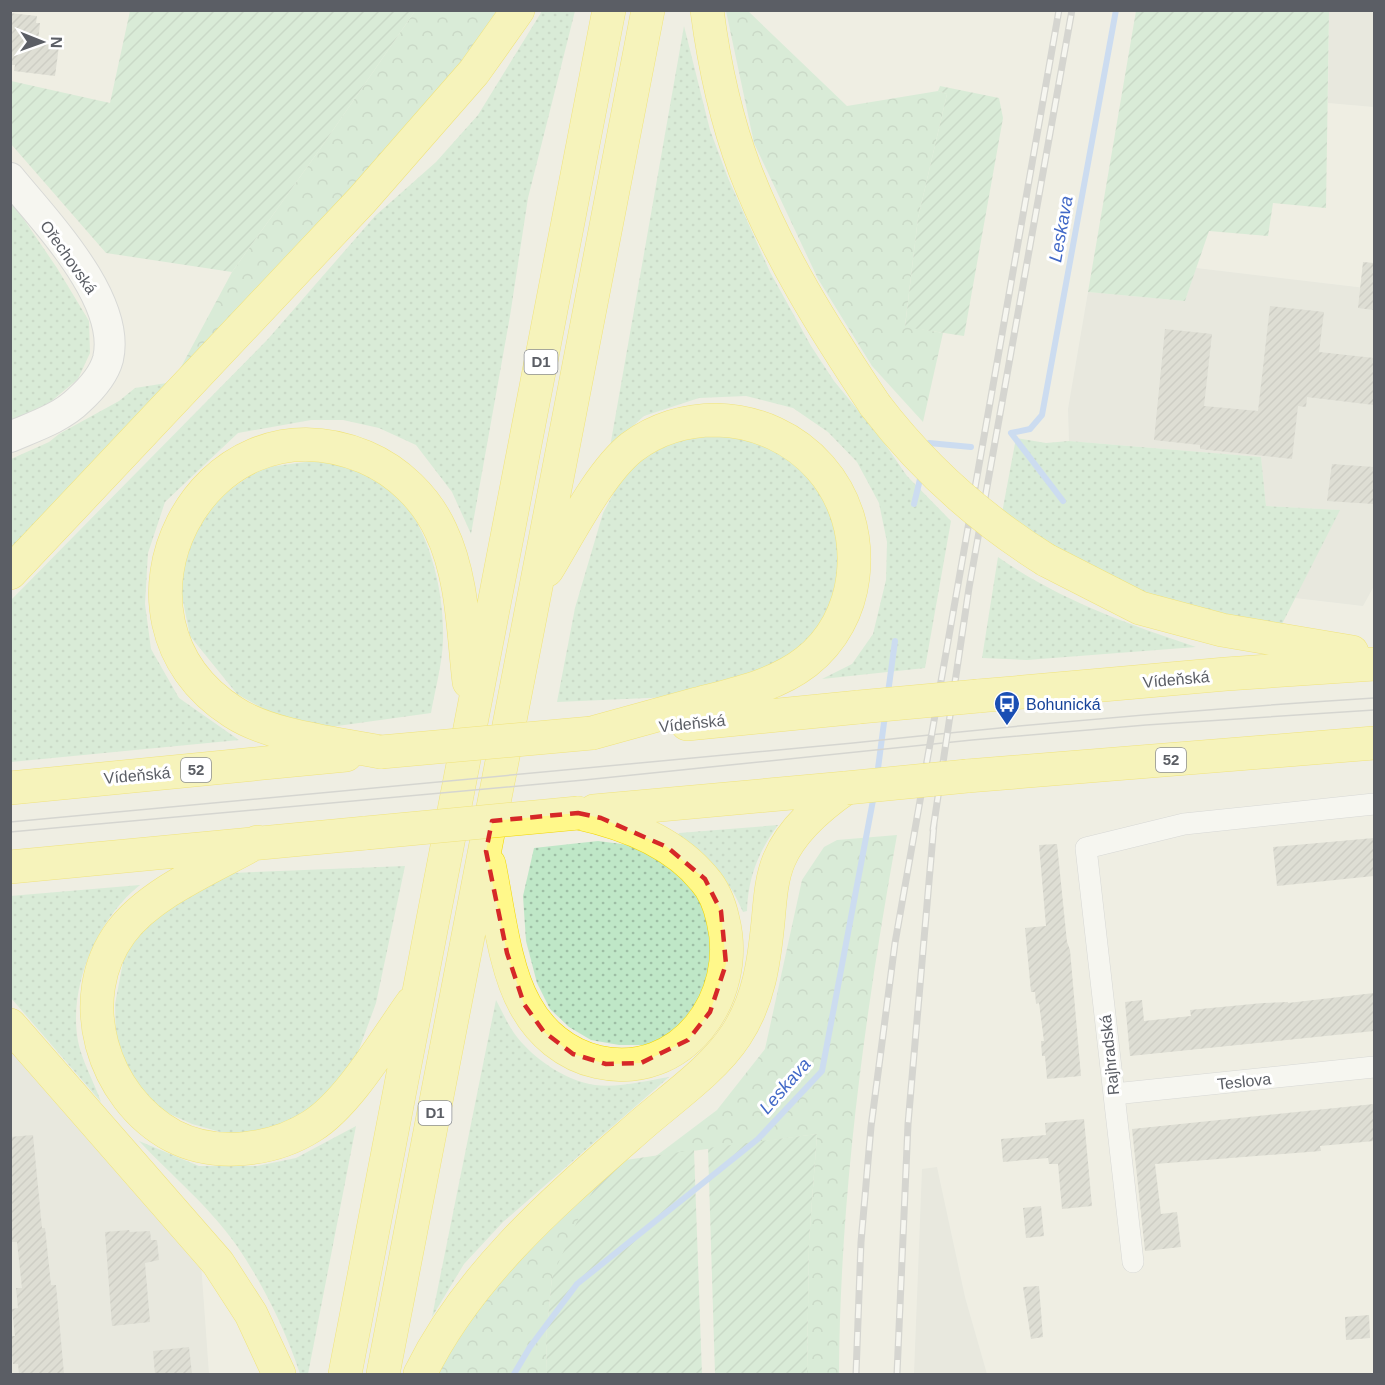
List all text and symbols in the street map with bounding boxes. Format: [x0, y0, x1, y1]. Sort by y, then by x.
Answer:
north arrow [12, 12, 72, 72]
text: N [48, 36, 65, 48]
water label: Leskava [1045, 194, 1077, 264]
street label: Ořechovská [37, 217, 100, 297]
road number: D1 [524, 350, 558, 374]
street label: Vídeňská [1142, 668, 1210, 691]
bus stop icon: Bohunická [992, 689, 1022, 727]
place label: Bohunická [1026, 696, 1101, 713]
street label: Vídeňská [658, 712, 726, 735]
road number: 52 [1156, 748, 1186, 772]
road number: 52 [181, 758, 211, 782]
street label: Vídeňská [103, 764, 171, 787]
street label: Rajhradská [1097, 1014, 1122, 1096]
water label: Leskava [755, 1054, 815, 1118]
street label: Teslova [1216, 1070, 1272, 1093]
road number: D1 [418, 1101, 452, 1125]

